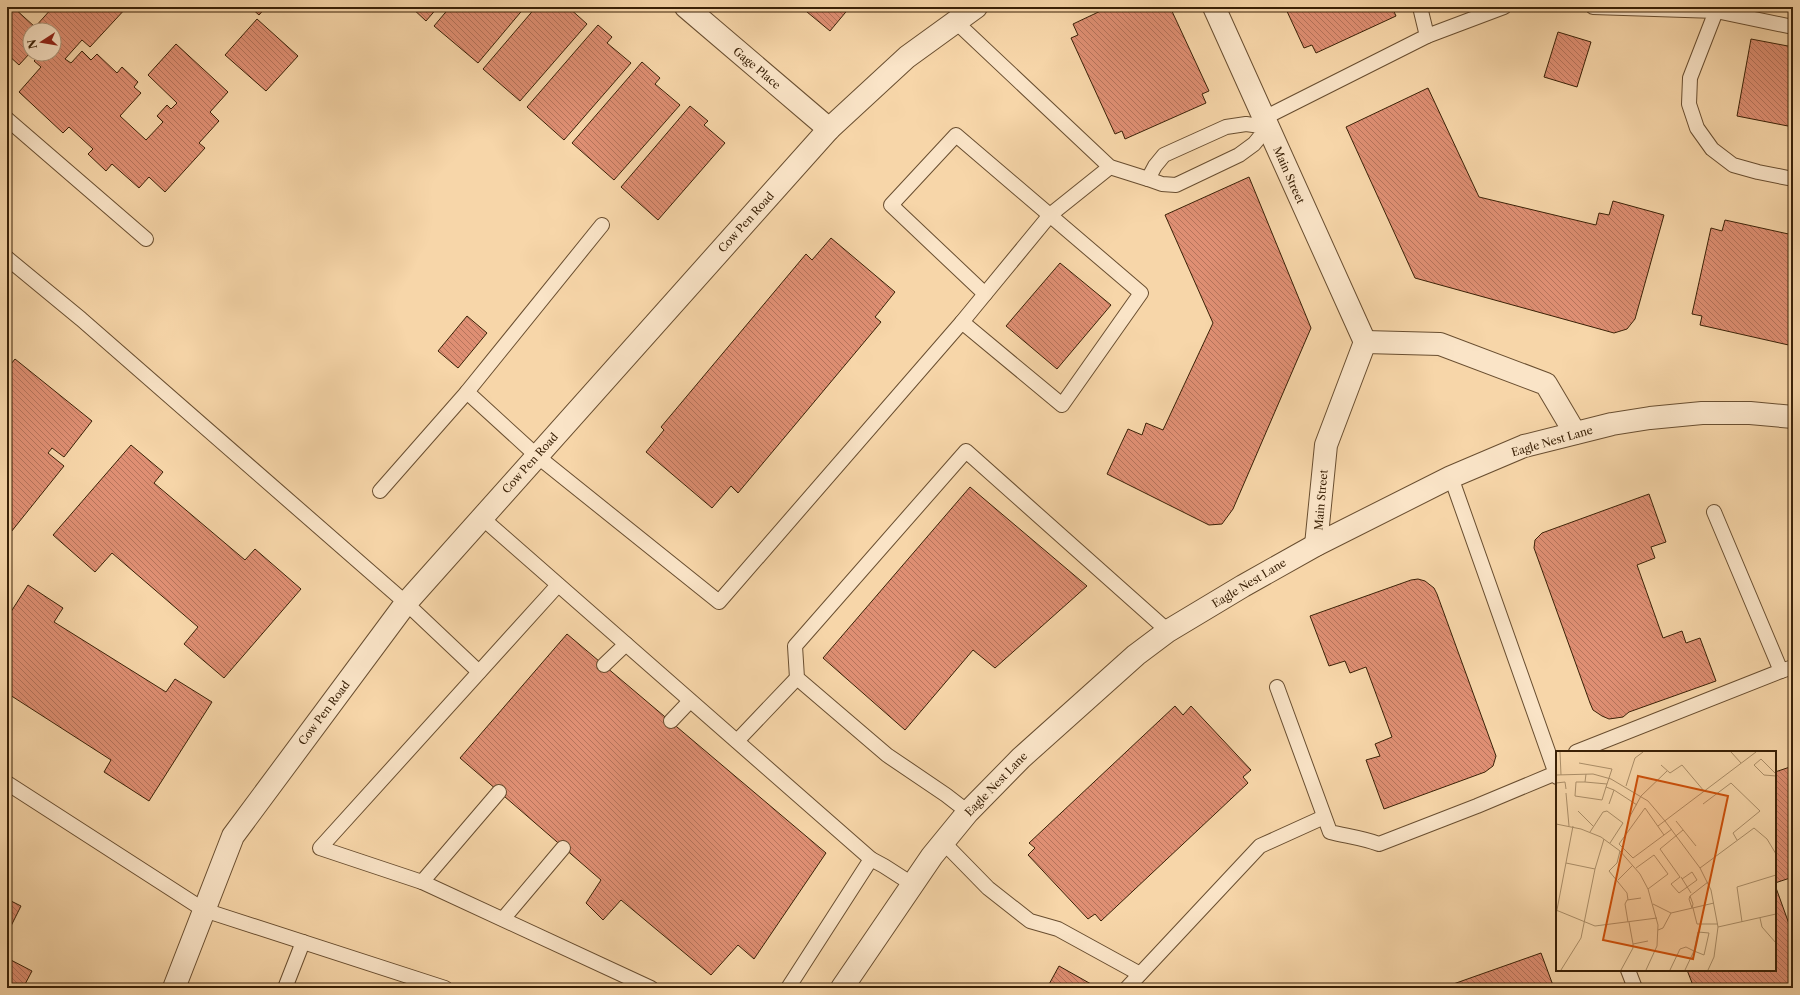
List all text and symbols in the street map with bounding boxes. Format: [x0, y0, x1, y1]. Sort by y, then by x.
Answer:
north arrow [22, 22, 62, 62]
text: N [24, 38, 40, 50]
street label: Gage Place [730, 44, 784, 92]
street label: Main Street [1270, 144, 1308, 206]
street label: Cow Pen Road [715, 189, 777, 255]
street label: Eagle Nest Lane [1510, 423, 1594, 459]
street label: Cow Pen Road [499, 430, 561, 496]
street label: Main Street [1311, 469, 1331, 531]
street label: Eagle Nest Lane [1209, 555, 1289, 611]
street label: Cow Pen Road [295, 678, 353, 748]
street label: Eagle Nest Lane [962, 749, 1030, 819]
inset map [1556, 751, 1776, 971]

